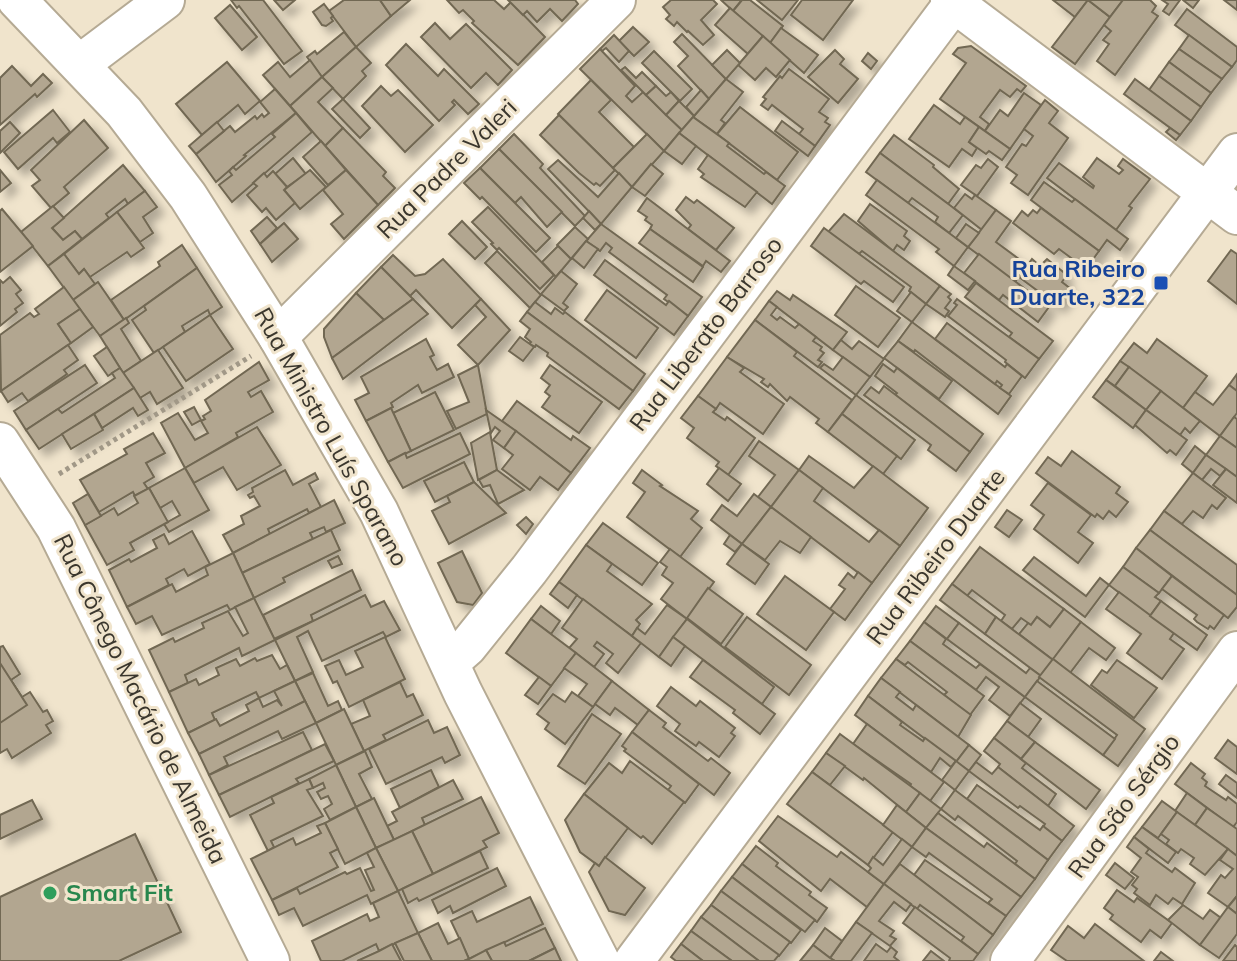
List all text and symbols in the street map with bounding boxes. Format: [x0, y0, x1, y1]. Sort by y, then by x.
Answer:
street label: Rua Padre Valeri [370, 92, 523, 245]
street label: Rua Liberato Barroso [622, 230, 788, 437]
place label: Rua Ribeiro Duarte, 322 [1010, 253, 1145, 311]
marker: Rua Ribeiro Duarte, 322 [1152, 274, 1170, 292]
street label: Rua Ministro Luís Sparano [248, 302, 416, 571]
street label: Rua Ribeiro Duarte [859, 463, 1011, 650]
street label: Rua Cônego Macário de Almeida [48, 529, 234, 868]
street label: Rua São Sérgio [1061, 727, 1186, 883]
place label: Smart Fit [66, 877, 173, 907]
marker: Smart Fit [41, 884, 59, 902]

